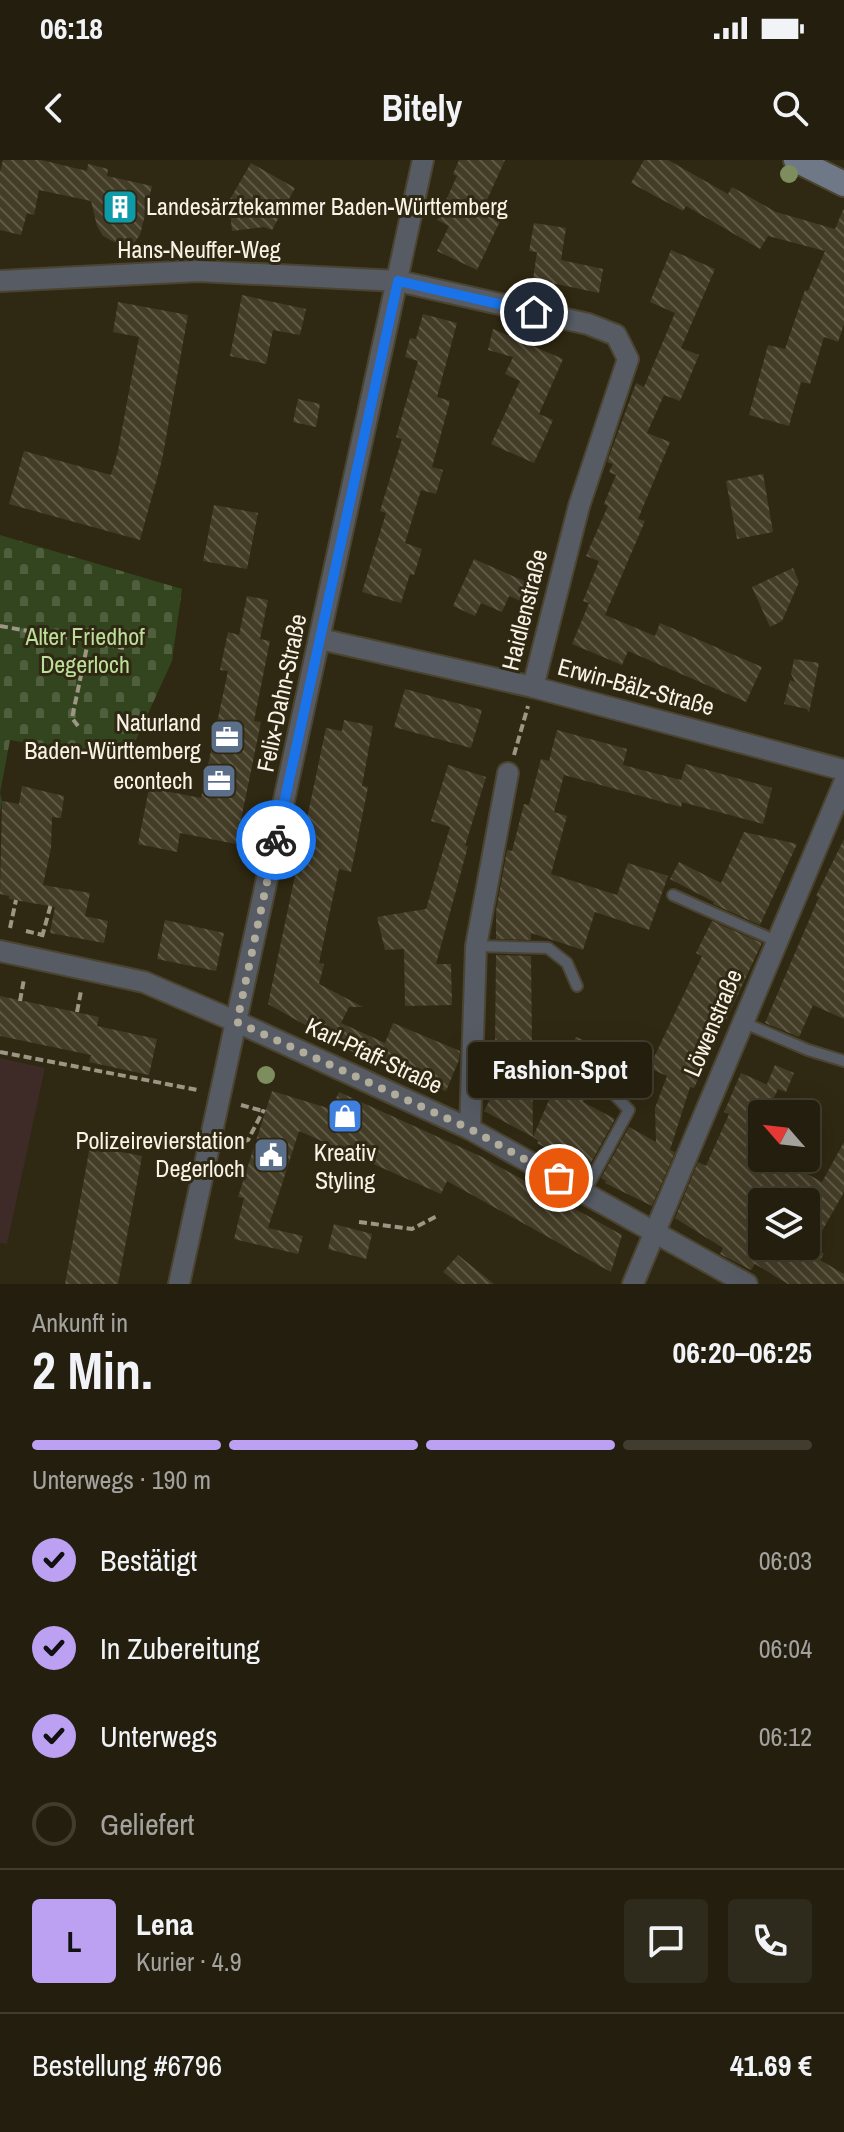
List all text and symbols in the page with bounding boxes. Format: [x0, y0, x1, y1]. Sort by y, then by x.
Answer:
text: 06:18 [40, 8, 103, 48]
text: Bitely [382, 84, 462, 132]
icon: back [32, 86, 76, 130]
icon: search [768, 86, 812, 130]
building icon: Landesärztekammer Baden-Württemberg [101, 188, 139, 226]
place label: Landesärztekammer Baden-Württemberg [146, 190, 508, 222]
street label: Hans-Neuffer-Weg [117, 233, 281, 265]
pin [500, 278, 568, 346]
icon: home [512, 290, 556, 334]
street label: Haidlenstraße [494, 546, 555, 674]
street label: Felix-Dahn-Straße [249, 611, 313, 775]
park label: Alter Friedhof Degerloch [24, 620, 145, 680]
street label: Erwin-Bälz-Straße [554, 650, 718, 722]
place label: Naturland Baden-Württemberg [24, 706, 201, 766]
office icon: Naturland Baden-Württemberg [208, 718, 246, 756]
office icon: econtech [200, 762, 238, 800]
place label: econtech [113, 764, 193, 796]
courier [236, 800, 316, 880]
icon: bike [254, 818, 298, 862]
street label: Löwenstraße [675, 964, 749, 1081]
street label: Karl-Pfaff-Straße [301, 1009, 448, 1101]
callout: Fashion-Spot [467, 1042, 651, 1098]
text: Fashion-Spot [492, 1052, 628, 1087]
shop icon: Kreativ Styling [326, 1097, 364, 1135]
north arrow [748, 1100, 820, 1172]
map controls [748, 1100, 820, 1260]
place label: Polizeirevierstation Degerloch [75, 1124, 245, 1184]
public building icon: Polizeirevierstation Degerloch [252, 1136, 290, 1174]
place label: Kreativ Styling [314, 1136, 376, 1196]
pin [525, 1144, 593, 1212]
icon: bag [537, 1156, 581, 1200]
button: layers [748, 1188, 820, 1260]
text: Ankunft in [32, 1305, 128, 1340]
text: 06:20–06:25 [673, 1332, 812, 1372]
text: 2 Min. [32, 1335, 153, 1405]
text: Unterwegs · 190 m [32, 1462, 211, 1497]
icon: check [32, 1538, 76, 1582]
text: Bestätigt [100, 1540, 197, 1580]
text: 06:03 [759, 1543, 812, 1578]
icon: check [32, 1626, 76, 1670]
text: In Zubereitung [100, 1628, 260, 1668]
text: 06:04 [759, 1631, 812, 1666]
icon: check [32, 1714, 76, 1758]
text: Unterwegs [100, 1716, 218, 1756]
text: 06:12 [759, 1719, 812, 1754]
text: Geliefert [100, 1804, 194, 1844]
button: chat [624, 1899, 708, 1983]
button: phone [728, 1899, 812, 1983]
text: Lena [136, 1904, 193, 1944]
text: L [66, 1921, 82, 1961]
text: Kurier · 4.9 [136, 1944, 241, 1979]
text: Bestellung #6796 [32, 2045, 222, 2085]
text: 41.69 € [730, 2045, 812, 2085]

